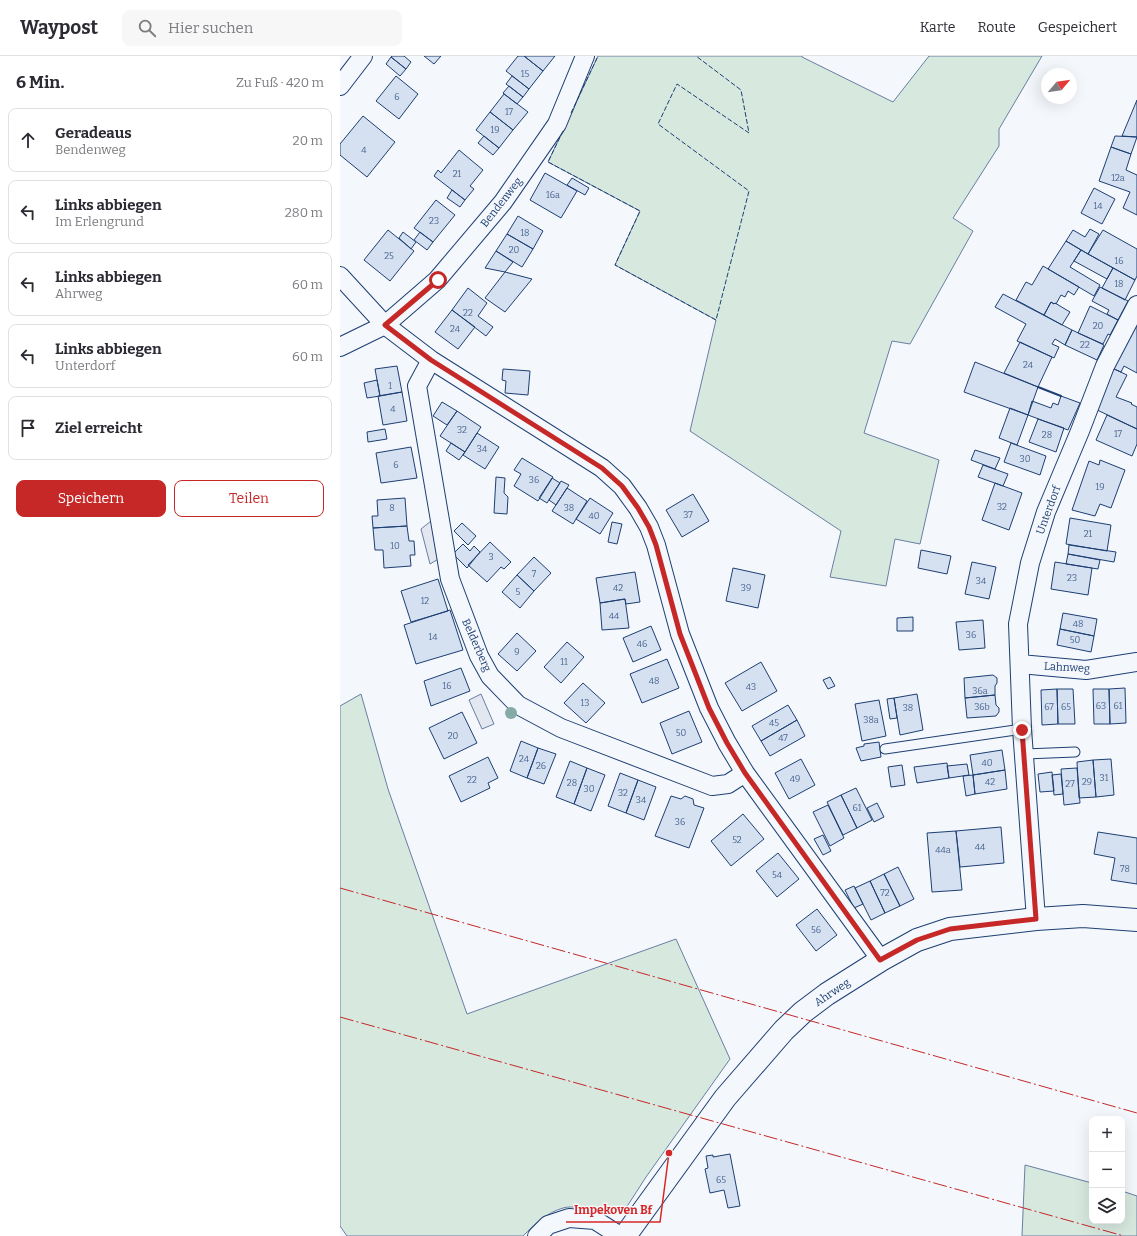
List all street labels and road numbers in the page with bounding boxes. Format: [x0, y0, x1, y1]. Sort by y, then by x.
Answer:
street label: Bendenweg [478, 175, 525, 230]
street label: Unterdorf [1034, 483, 1064, 536]
street label: Belderberg [459, 617, 494, 674]
street label: Lahnweg [1044, 660, 1090, 675]
street label: Ahrweg [812, 976, 853, 1009]

